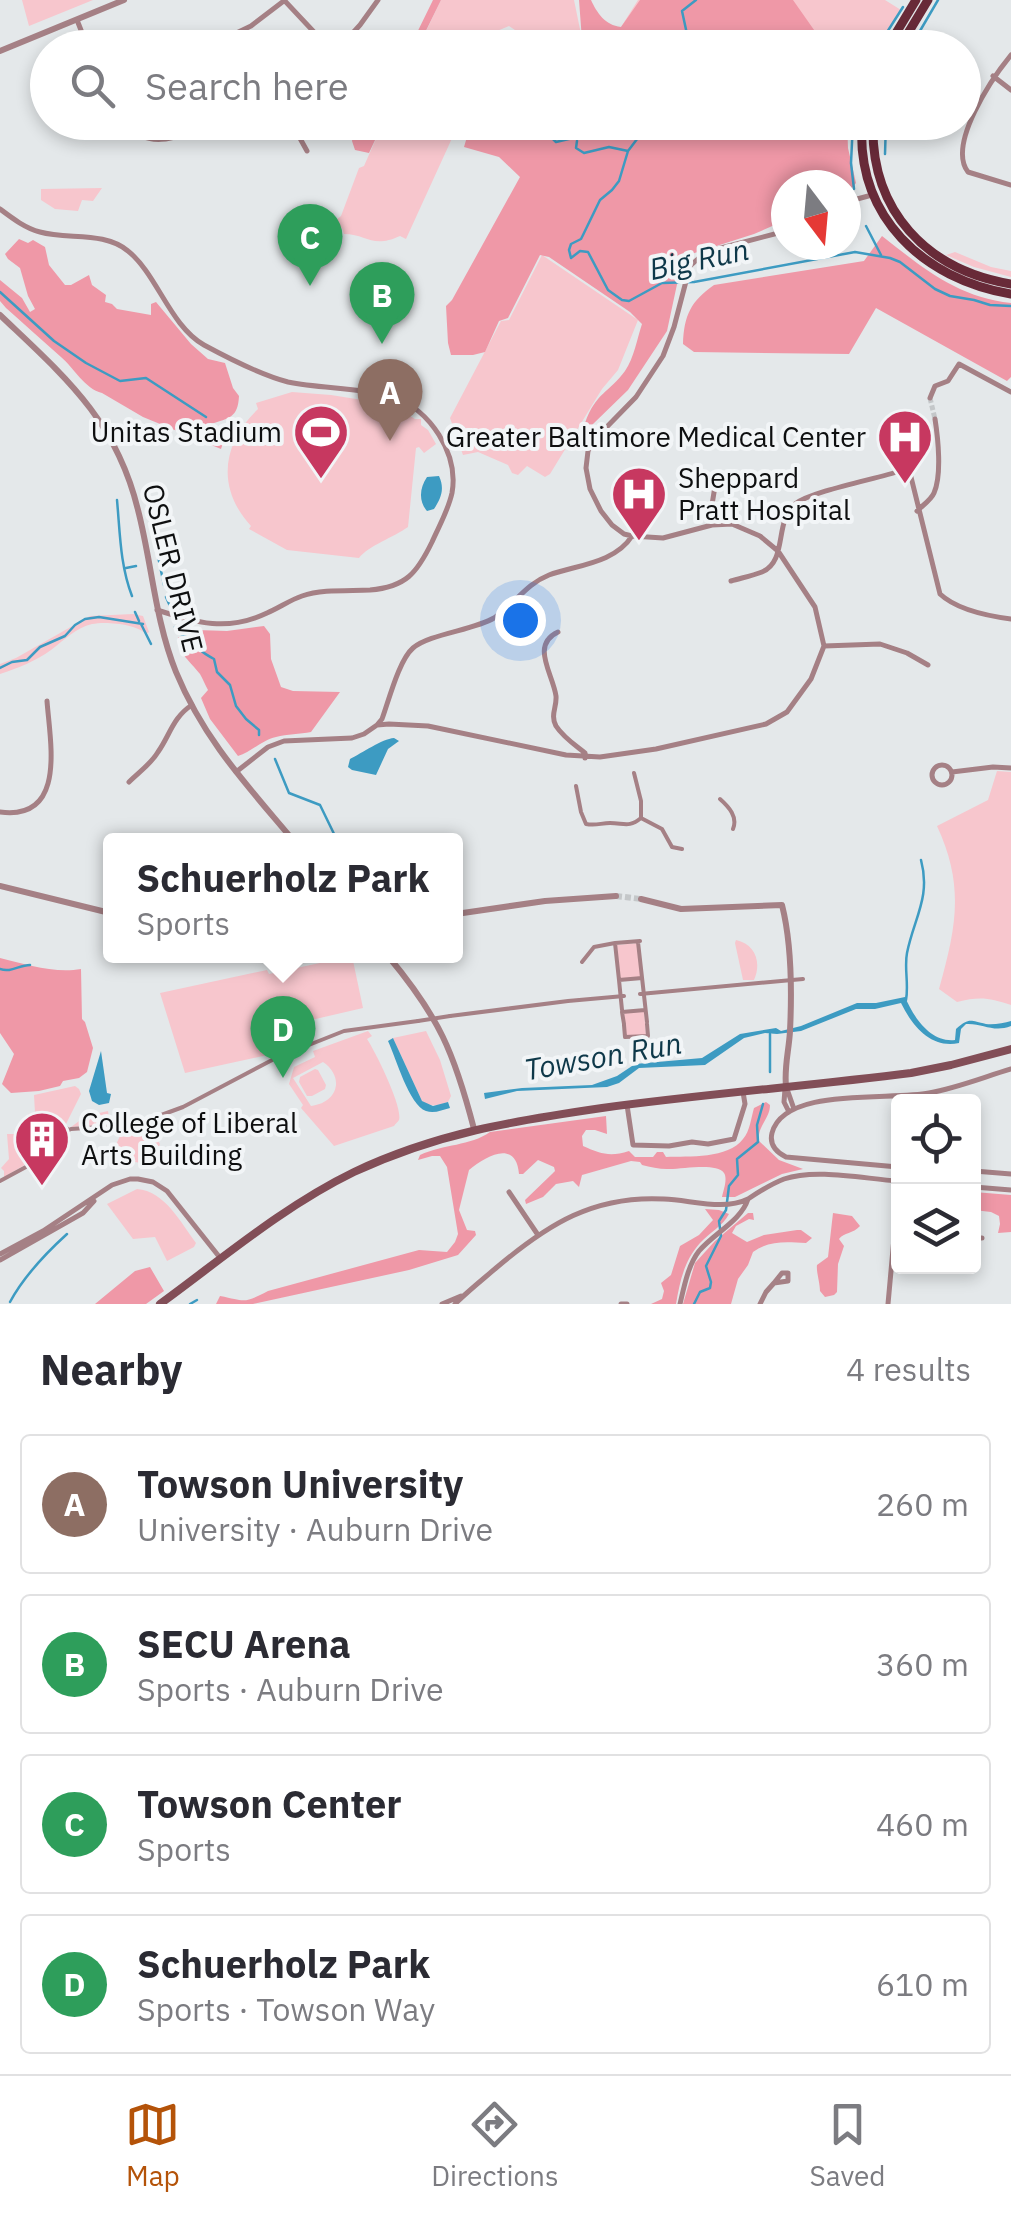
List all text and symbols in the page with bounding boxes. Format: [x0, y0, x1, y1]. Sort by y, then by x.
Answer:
search box [30, 30, 981, 140]
icon: search [65, 58, 120, 113]
text: Search here [145, 61, 349, 110]
north arrow [771, 170, 861, 260]
pin: C [278, 204, 342, 286]
water label: Big Run [645, 229, 752, 288]
pin: B [350, 262, 414, 344]
pin: A [358, 358, 422, 441]
sports icon: Unitas Stadium [291, 402, 351, 481]
hospital icon: Greater Baltimore Medical Center [875, 407, 935, 486]
place label: Unitas Stadium [90, 413, 282, 450]
place label: Greater Baltimore Medical Center [446, 418, 866, 455]
place label: Sheppard Pratt Hospital [678, 459, 851, 528]
hospital icon: Sheppard Pratt Hospital [609, 464, 669, 543]
street label: OSLER DRIVE [135, 480, 212, 656]
your location [495, 595, 546, 646]
popup [103, 833, 463, 963]
text: Schuerholz Park [136, 853, 430, 902]
text: Sports [136, 902, 230, 944]
pin: D [250, 996, 316, 1078]
water label: Towson Run [521, 1022, 685, 1089]
map controls [891, 1094, 981, 1274]
button: locate [891, 1094, 981, 1184]
place label: College of Liberal Arts Building [81, 1104, 298, 1173]
building icon: College of Liberal Arts Building [12, 1109, 72, 1188]
button: layers [891, 1184, 981, 1274]
text: Nearby [40, 1342, 182, 1397]
text: 4 results [846, 1348, 971, 1390]
text: Towson University [137, 1459, 463, 1508]
text: A [64, 1483, 85, 1525]
text: 260 m [876, 1483, 969, 1525]
text: University · Auburn Drive [137, 1508, 493, 1550]
text: SECU Arena [137, 1619, 351, 1668]
text: B [64, 1643, 85, 1685]
text: 360 m [876, 1643, 969, 1685]
text: Sports · Auburn Drive [137, 1668, 443, 1710]
text: Towson Center [137, 1779, 402, 1828]
text: C [64, 1803, 85, 1845]
text: 460 m [876, 1803, 969, 1845]
text: Sports [137, 1828, 231, 1870]
text: Schuerholz Park [137, 1939, 430, 1988]
text: D [63, 1963, 86, 2005]
text: 610 m [876, 1963, 969, 2005]
text: Sports · Towson Way [137, 1988, 435, 2030]
tab: Map [125, 2097, 180, 2194]
tab: Directions [431, 2097, 559, 2194]
tab: Saved [809, 2097, 886, 2194]

